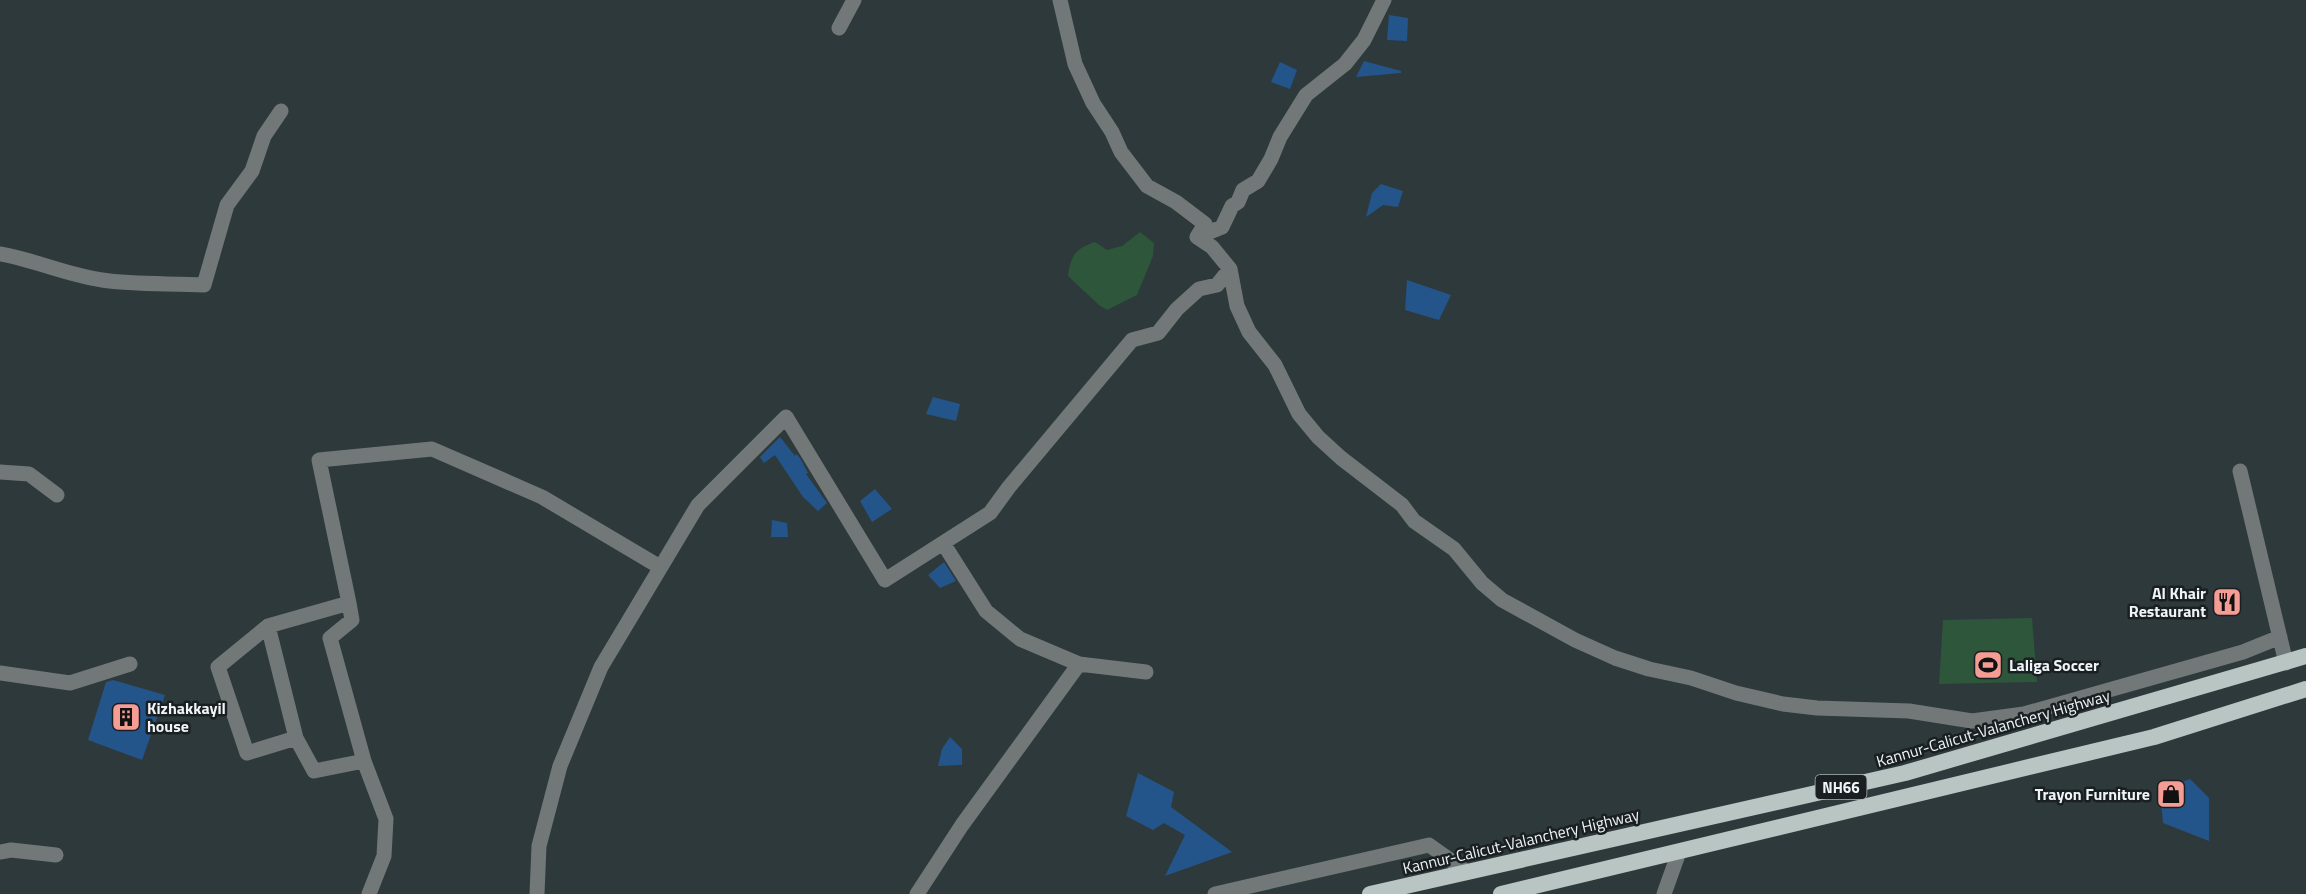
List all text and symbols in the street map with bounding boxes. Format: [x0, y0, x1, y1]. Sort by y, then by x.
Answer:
place label: Al Khair Restaurant [2129, 581, 2206, 623]
restaurant icon: Al Khair Restaurant [2211, 586, 2243, 618]
sports icon: Laliga Soccer [1972, 649, 2004, 681]
place label: Laliga Soccer [2009, 653, 2099, 677]
street label: Kannur-Calicut-Valanchery Highway [1873, 683, 2113, 773]
place label: Kizhakkayil house [147, 696, 226, 738]
building icon: Kizhakkayil house [110, 701, 142, 733]
road number: NH66 [1816, 775, 1866, 799]
shop icon: Trayon Furniture [2155, 778, 2187, 810]
place label: Trayon Furniture [2035, 782, 2150, 806]
street label: Kannur-Calicut-Valanchery Highway [1400, 802, 1642, 880]

